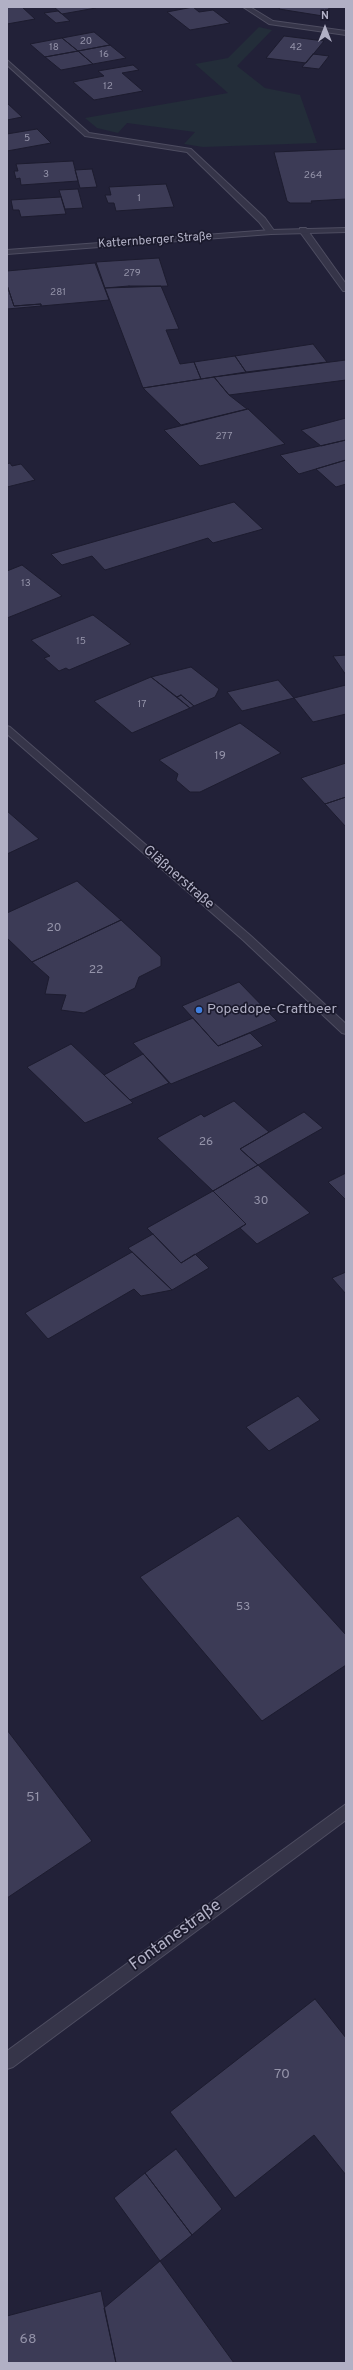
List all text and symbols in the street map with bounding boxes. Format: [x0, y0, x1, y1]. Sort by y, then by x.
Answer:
north arrow [305, 8, 345, 48]
text: N [321, 9, 329, 23]
house number: 20 [80, 36, 92, 48]
house number: 18 [49, 42, 59, 54]
house number: 42 [290, 42, 302, 54]
house number: 16 [99, 49, 109, 61]
house number: 12 [103, 81, 113, 93]
house number: 5 [24, 133, 30, 145]
house number: 3 [43, 169, 49, 181]
house number: 264 [304, 170, 322, 182]
house number: 1 [137, 193, 141, 205]
street label: Katternberger Straße [98, 230, 212, 252]
house number: 279 [123, 268, 141, 280]
house number: 281 [50, 287, 66, 299]
house number: 277 [216, 431, 232, 443]
house number: 13 [21, 578, 31, 590]
house number: 15 [76, 636, 86, 648]
house number: 17 [138, 699, 146, 711]
house number: 19 [214, 750, 226, 764]
street label: Gläßnerstraße [139, 843, 217, 913]
house number: 20 [46, 922, 62, 936]
house number: 22 [89, 964, 103, 978]
place label: Popedope-Craftbeer [207, 1002, 337, 1018]
marker: Popedope-Craftbeer [194, 1005, 204, 1015]
house number: 26 [199, 1136, 213, 1150]
house number: 30 [254, 1195, 268, 1209]
house number: 53 [236, 1601, 250, 1615]
house number: 51 [26, 1790, 40, 1806]
street label: Fontanestraße [126, 1896, 226, 1976]
house number: 70 [274, 2067, 290, 2083]
house number: 68 [20, 2332, 36, 2348]

